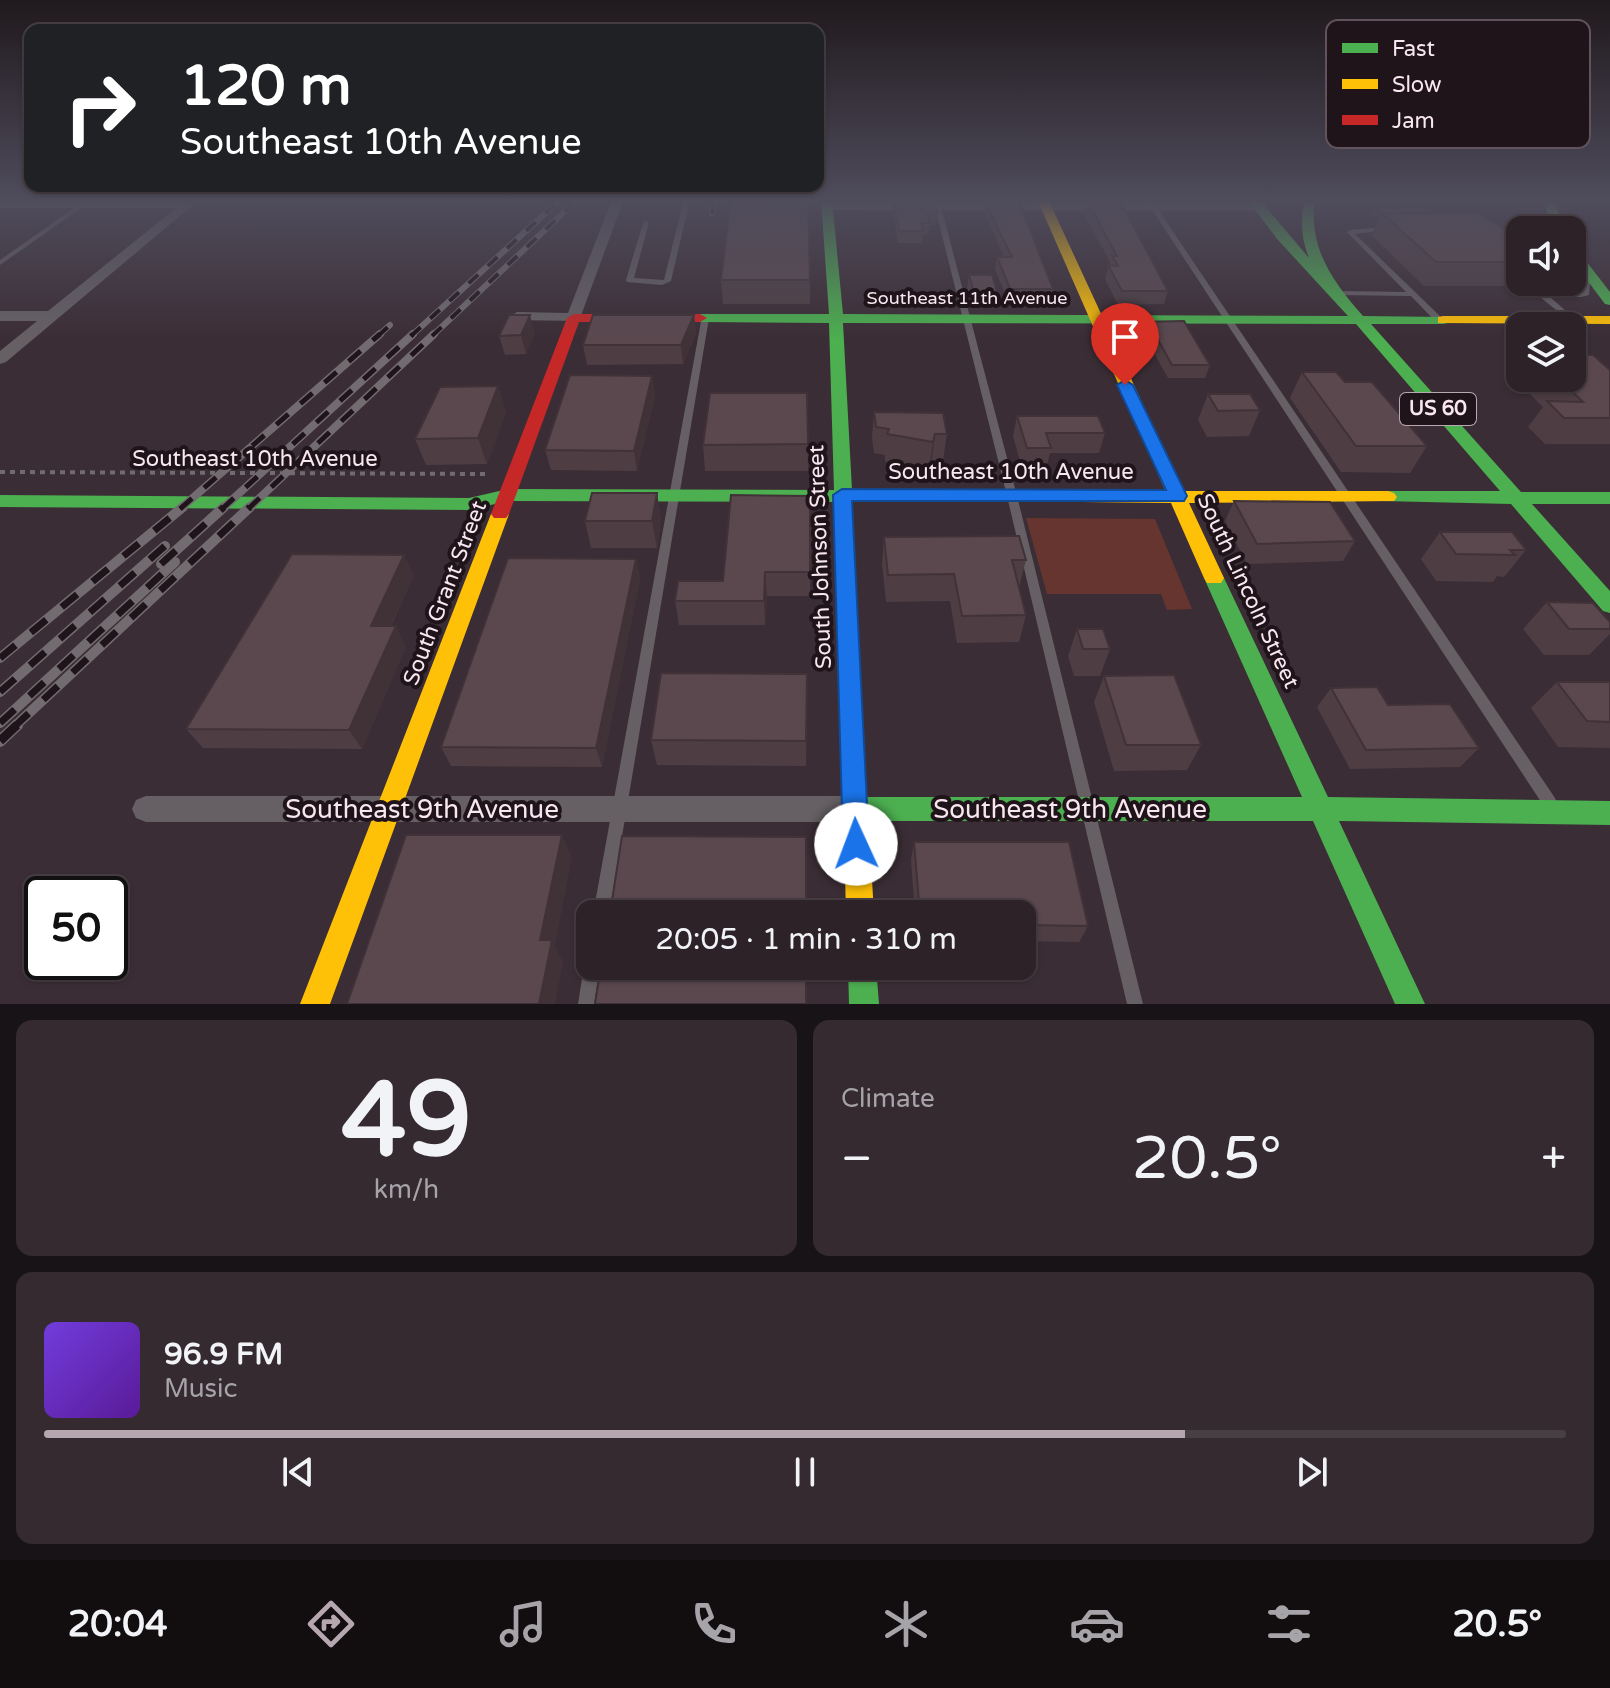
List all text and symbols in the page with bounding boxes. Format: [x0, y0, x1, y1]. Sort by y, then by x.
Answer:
legend [1326, 20, 1590, 148]
text: Fast [1392, 36, 1435, 62]
text: 120 m [180, 53, 351, 120]
icon: right [48, 56, 152, 160]
text: Slow [1392, 72, 1442, 98]
text: Jam [1392, 108, 1435, 134]
text: Southeast 10th Avenue [180, 121, 582, 164]
map controls [1506, 216, 1586, 392]
button: sound [1506, 216, 1586, 296]
street label: Southeast 11th Avenue [867, 287, 1067, 309]
pin [1091, 303, 1159, 385]
button: layers [1506, 312, 1586, 392]
icon: arrive [1103, 315, 1147, 359]
road number: US 60 [1400, 393, 1476, 425]
street label: South Johnson Street [803, 445, 837, 669]
street label: Southeast 10th Avenue [132, 446, 378, 472]
street label: Southeast 10th Avenue [888, 459, 1134, 485]
street label: South Lincoln Street [1191, 489, 1305, 693]
street label: South Grant Street [398, 497, 492, 689]
street label: Southeast 9th Avenue [285, 794, 559, 825]
street label: Southeast 9th Avenue [933, 794, 1207, 825]
position arrow [814, 802, 898, 886]
speed limit sign: 50 [24, 876, 128, 980]
text: 20:05 · 1 min · 310 m [655, 921, 957, 958]
text: 49 [341, 1059, 472, 1184]
text: Climate [841, 1083, 935, 1114]
text: 20.5° [1132, 1123, 1282, 1195]
text: − [841, 1133, 872, 1186]
text: + [1541, 1133, 1566, 1186]
text: km/h [374, 1174, 439, 1205]
text: 96.9 FM [164, 1336, 283, 1373]
text: Music [164, 1373, 237, 1404]
icon: previous [276, 1450, 320, 1494]
icon: pause [783, 1450, 827, 1494]
icon: next [1290, 1450, 1334, 1494]
icon: directions [303, 1596, 359, 1652]
icon: music [495, 1596, 551, 1652]
icon: phone [686, 1596, 742, 1652]
icon: climate [878, 1596, 934, 1652]
icon: car [1069, 1596, 1125, 1652]
icon: filters [1261, 1596, 1317, 1652]
text: 20:04 [68, 1603, 168, 1646]
text: 20.5° [1452, 1603, 1542, 1646]

